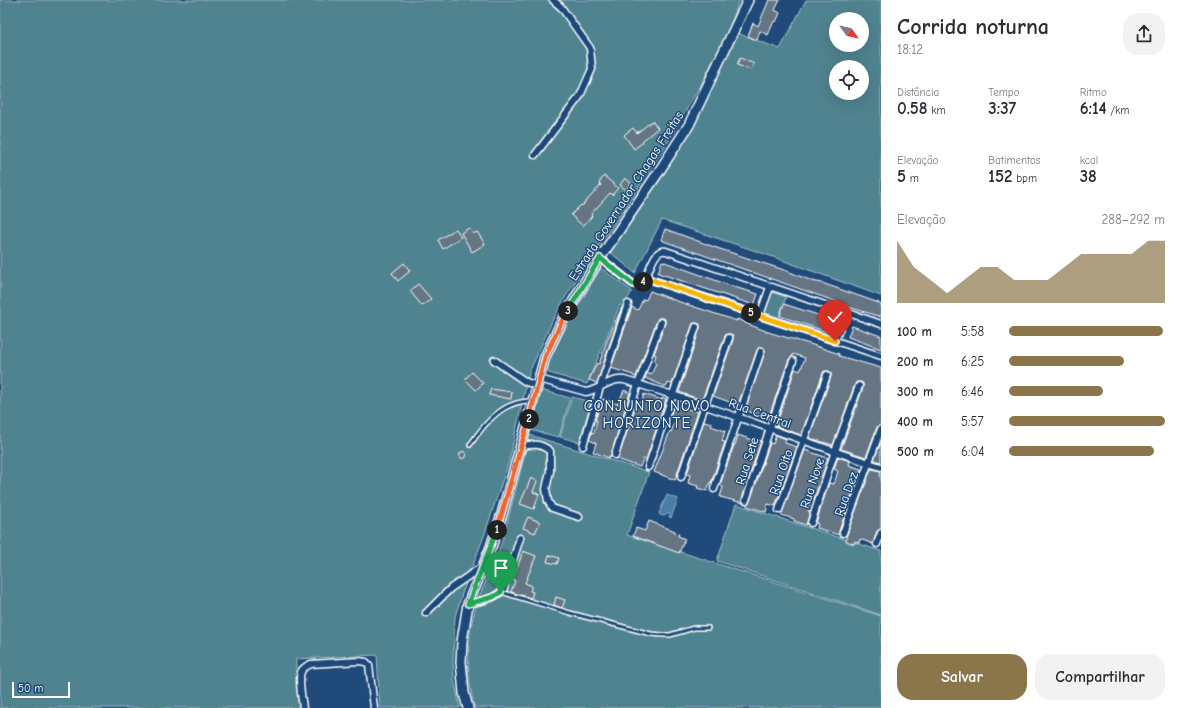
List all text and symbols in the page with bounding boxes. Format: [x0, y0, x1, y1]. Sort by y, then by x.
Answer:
north arrow [829, 12, 869, 52]
map controls [829, 12, 869, 100]
button: share [1123, 13, 1165, 55]
text: Corrida noturna [897, 14, 1049, 40]
text: 18:12 [897, 42, 923, 57]
button: locate [829, 60, 869, 100]
text: Distância [897, 86, 939, 99]
text: Tempo [988, 86, 1019, 99]
text: Ritmo [1080, 86, 1107, 99]
text: 0.58 [897, 99, 928, 118]
text: 3:37 [988, 99, 1016, 118]
text: 6:14 [1080, 99, 1107, 118]
text: km [928, 104, 946, 117]
text: /km [1107, 104, 1129, 117]
street label: Estrada Governador Chagas Freitas [566, 108, 686, 284]
text: Elevação [897, 154, 938, 167]
text: Batimentos [988, 154, 1040, 167]
text: kcal [1080, 154, 1098, 167]
text: 5 [897, 167, 906, 186]
text: 152 [988, 167, 1013, 186]
text: 38 [1080, 167, 1097, 186]
text: m [906, 172, 919, 185]
text: bpm [1013, 172, 1037, 185]
text: Elevação [897, 212, 946, 227]
text: 288–292 m [1101, 212, 1165, 227]
pin: 4 [633, 272, 653, 292]
text: 4 [640, 275, 646, 288]
pin [818, 300, 852, 341]
pin: 3 [558, 301, 578, 321]
pin: 5 [741, 303, 761, 323]
text: 3 [565, 304, 571, 317]
text: 5 [748, 306, 754, 319]
icon: check [824, 306, 846, 328]
text: 100 m [897, 324, 932, 339]
text: 5:58 [961, 324, 984, 339]
text: 200 m [897, 354, 933, 369]
text: 6:25 [961, 354, 984, 369]
text: 300 m [897, 384, 933, 399]
text: 6:46 [961, 384, 984, 399]
street label: Rua Central [727, 395, 793, 431]
district label: CONJUNTO NOVO HORIZONTE [584, 397, 710, 432]
pin: 2 [519, 409, 539, 429]
text: 2 [526, 412, 532, 425]
text: 400 m [897, 414, 933, 429]
text: 5:57 [961, 414, 984, 429]
street label: Rua Sete [732, 435, 762, 487]
text: 500 m [897, 444, 934, 459]
text: 6:04 [961, 444, 985, 459]
street label: Rua Oito [766, 447, 796, 497]
street label: Rua Nove [797, 455, 827, 510]
street label: Rua Dez [831, 470, 861, 518]
pin: 1 [487, 520, 507, 540]
text: 1 [495, 523, 499, 536]
pin [484, 551, 518, 592]
icon: arrive [490, 557, 512, 579]
button: Salvar [897, 654, 1027, 700]
button: Compartilhar [1035, 654, 1165, 700]
scale bar [12, 680, 70, 699]
text: 50 m [18, 682, 43, 695]

